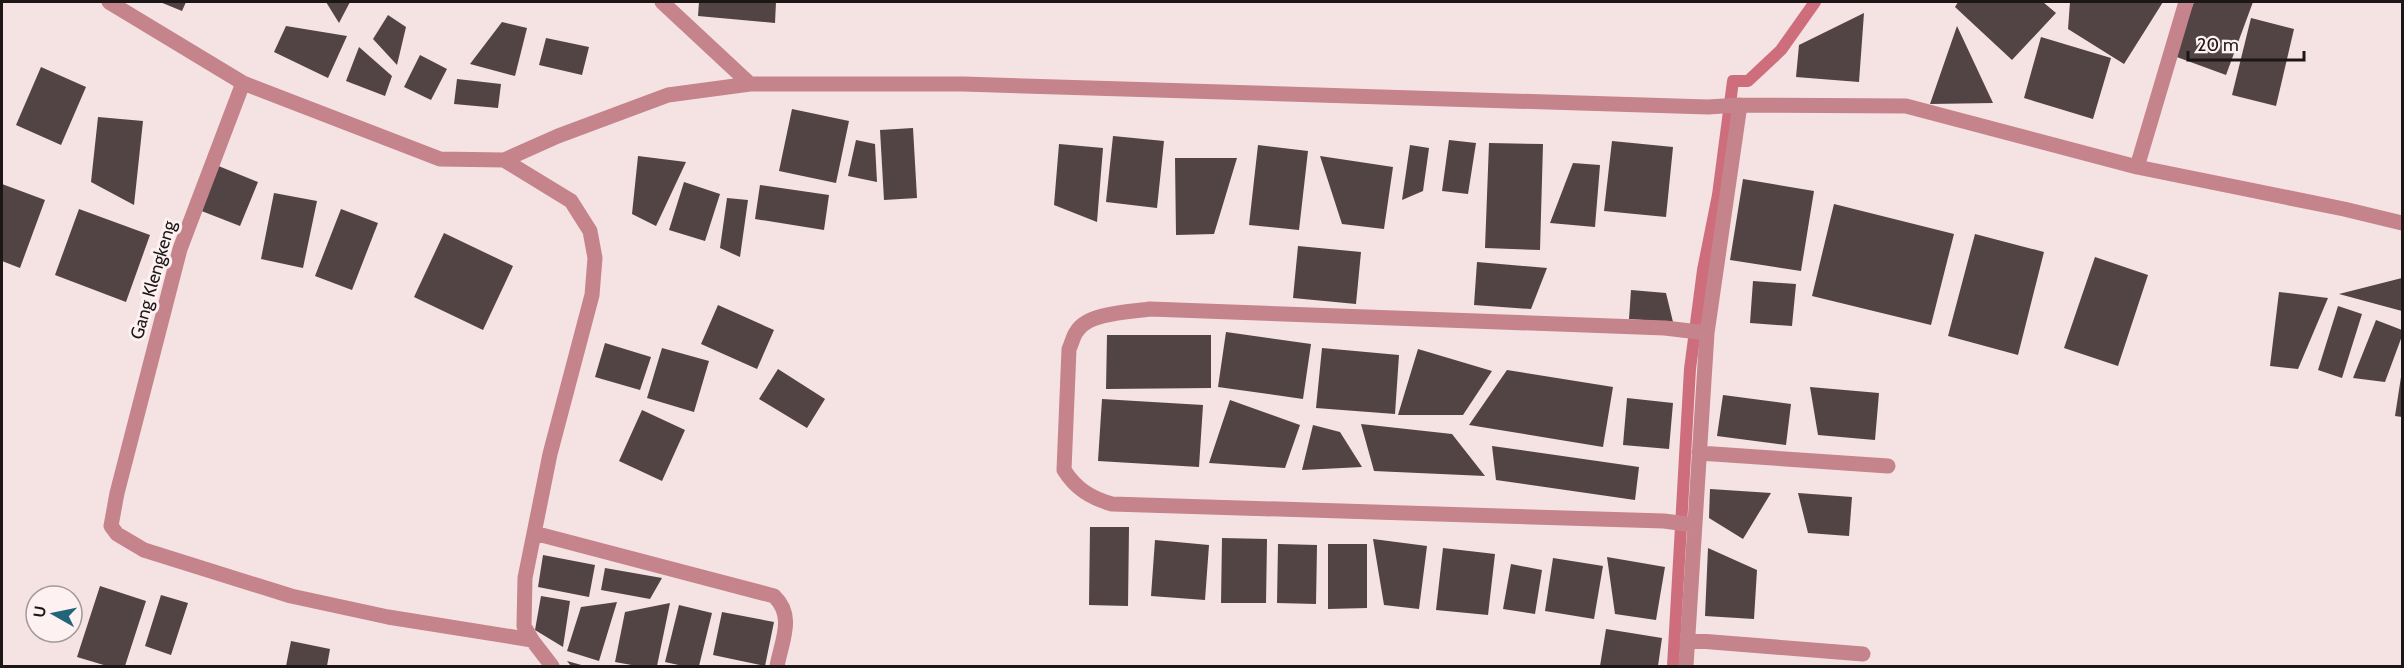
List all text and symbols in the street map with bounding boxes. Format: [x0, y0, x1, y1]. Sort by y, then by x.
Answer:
scale bar [2188, 24, 2304, 62]
text: 20 m [2197, 34, 2239, 56]
street label: Gang Klengkeng [126, 217, 181, 342]
north arrow [24, 584, 84, 644]
text: U [29, 605, 50, 619]

